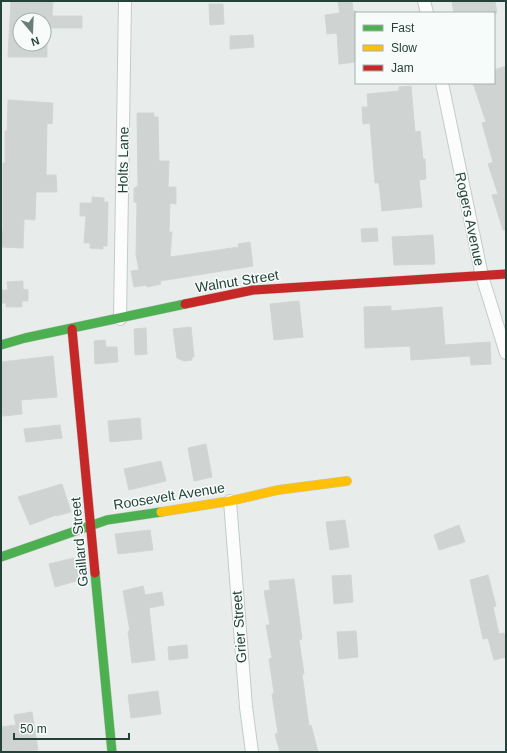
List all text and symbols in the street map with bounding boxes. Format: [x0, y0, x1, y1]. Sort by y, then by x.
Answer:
north arrow [12, 12, 52, 52]
legend [355, 12, 495, 84]
text: Fast [391, 21, 415, 35]
text: N [29, 34, 41, 48]
text: Slow [391, 41, 417, 55]
text: Jam [391, 61, 414, 75]
street label: Holts Lane [114, 126, 132, 194]
street label: Rogers Avenue [452, 171, 488, 268]
street label: Walnut Street [194, 266, 280, 295]
street label: Roosevelt Avenue [112, 479, 226, 513]
street label: Gaillard Street [67, 497, 91, 587]
street label: Grier Street [228, 590, 250, 664]
scale bar [14, 715, 129, 741]
text: 50 m [20, 722, 47, 736]

